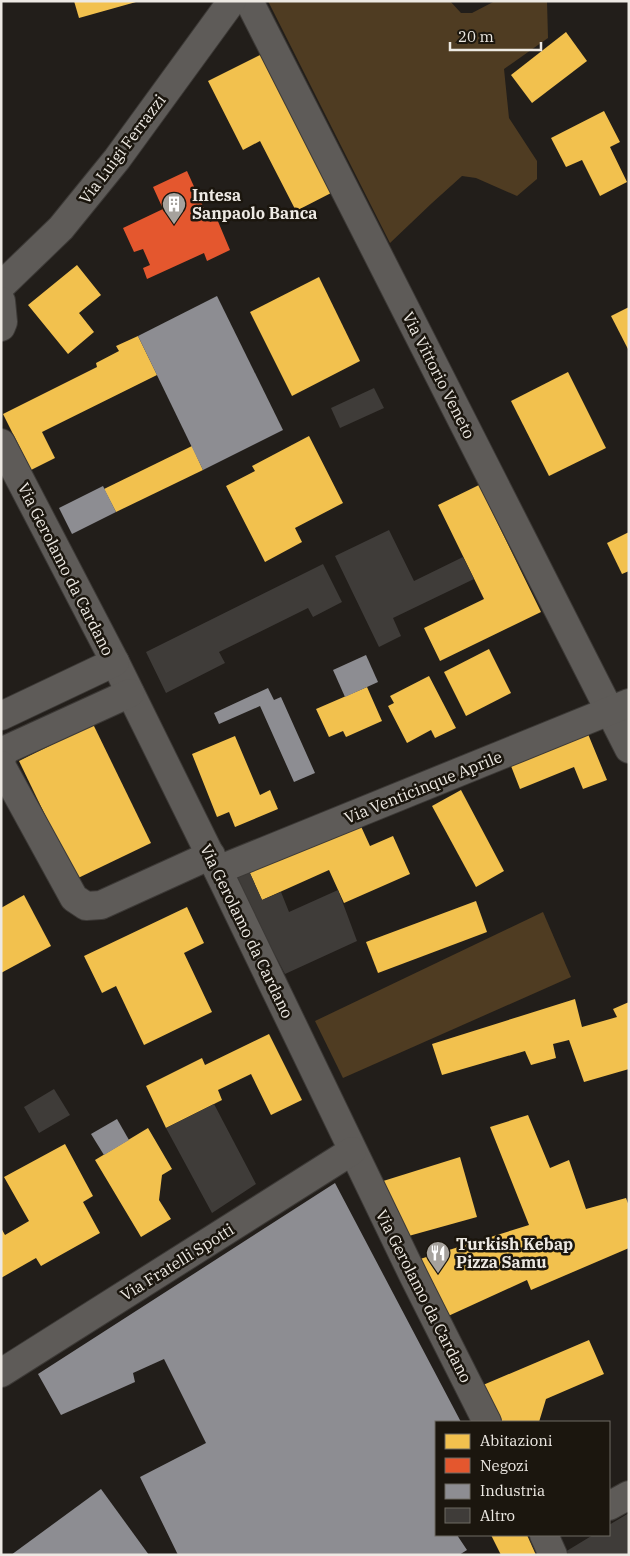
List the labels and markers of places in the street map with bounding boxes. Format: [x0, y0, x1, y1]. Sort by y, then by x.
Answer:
place label: Intesa Sanpaolo Banca [192, 185, 317, 223]
building icon: Intesa Sanpaolo Banca [161, 191, 187, 225]
place label: Turkish Kebap Pizza Samu [456, 1234, 573, 1272]
restaurant icon: Turkish Kebap Pizza Samu [425, 1240, 451, 1274]

